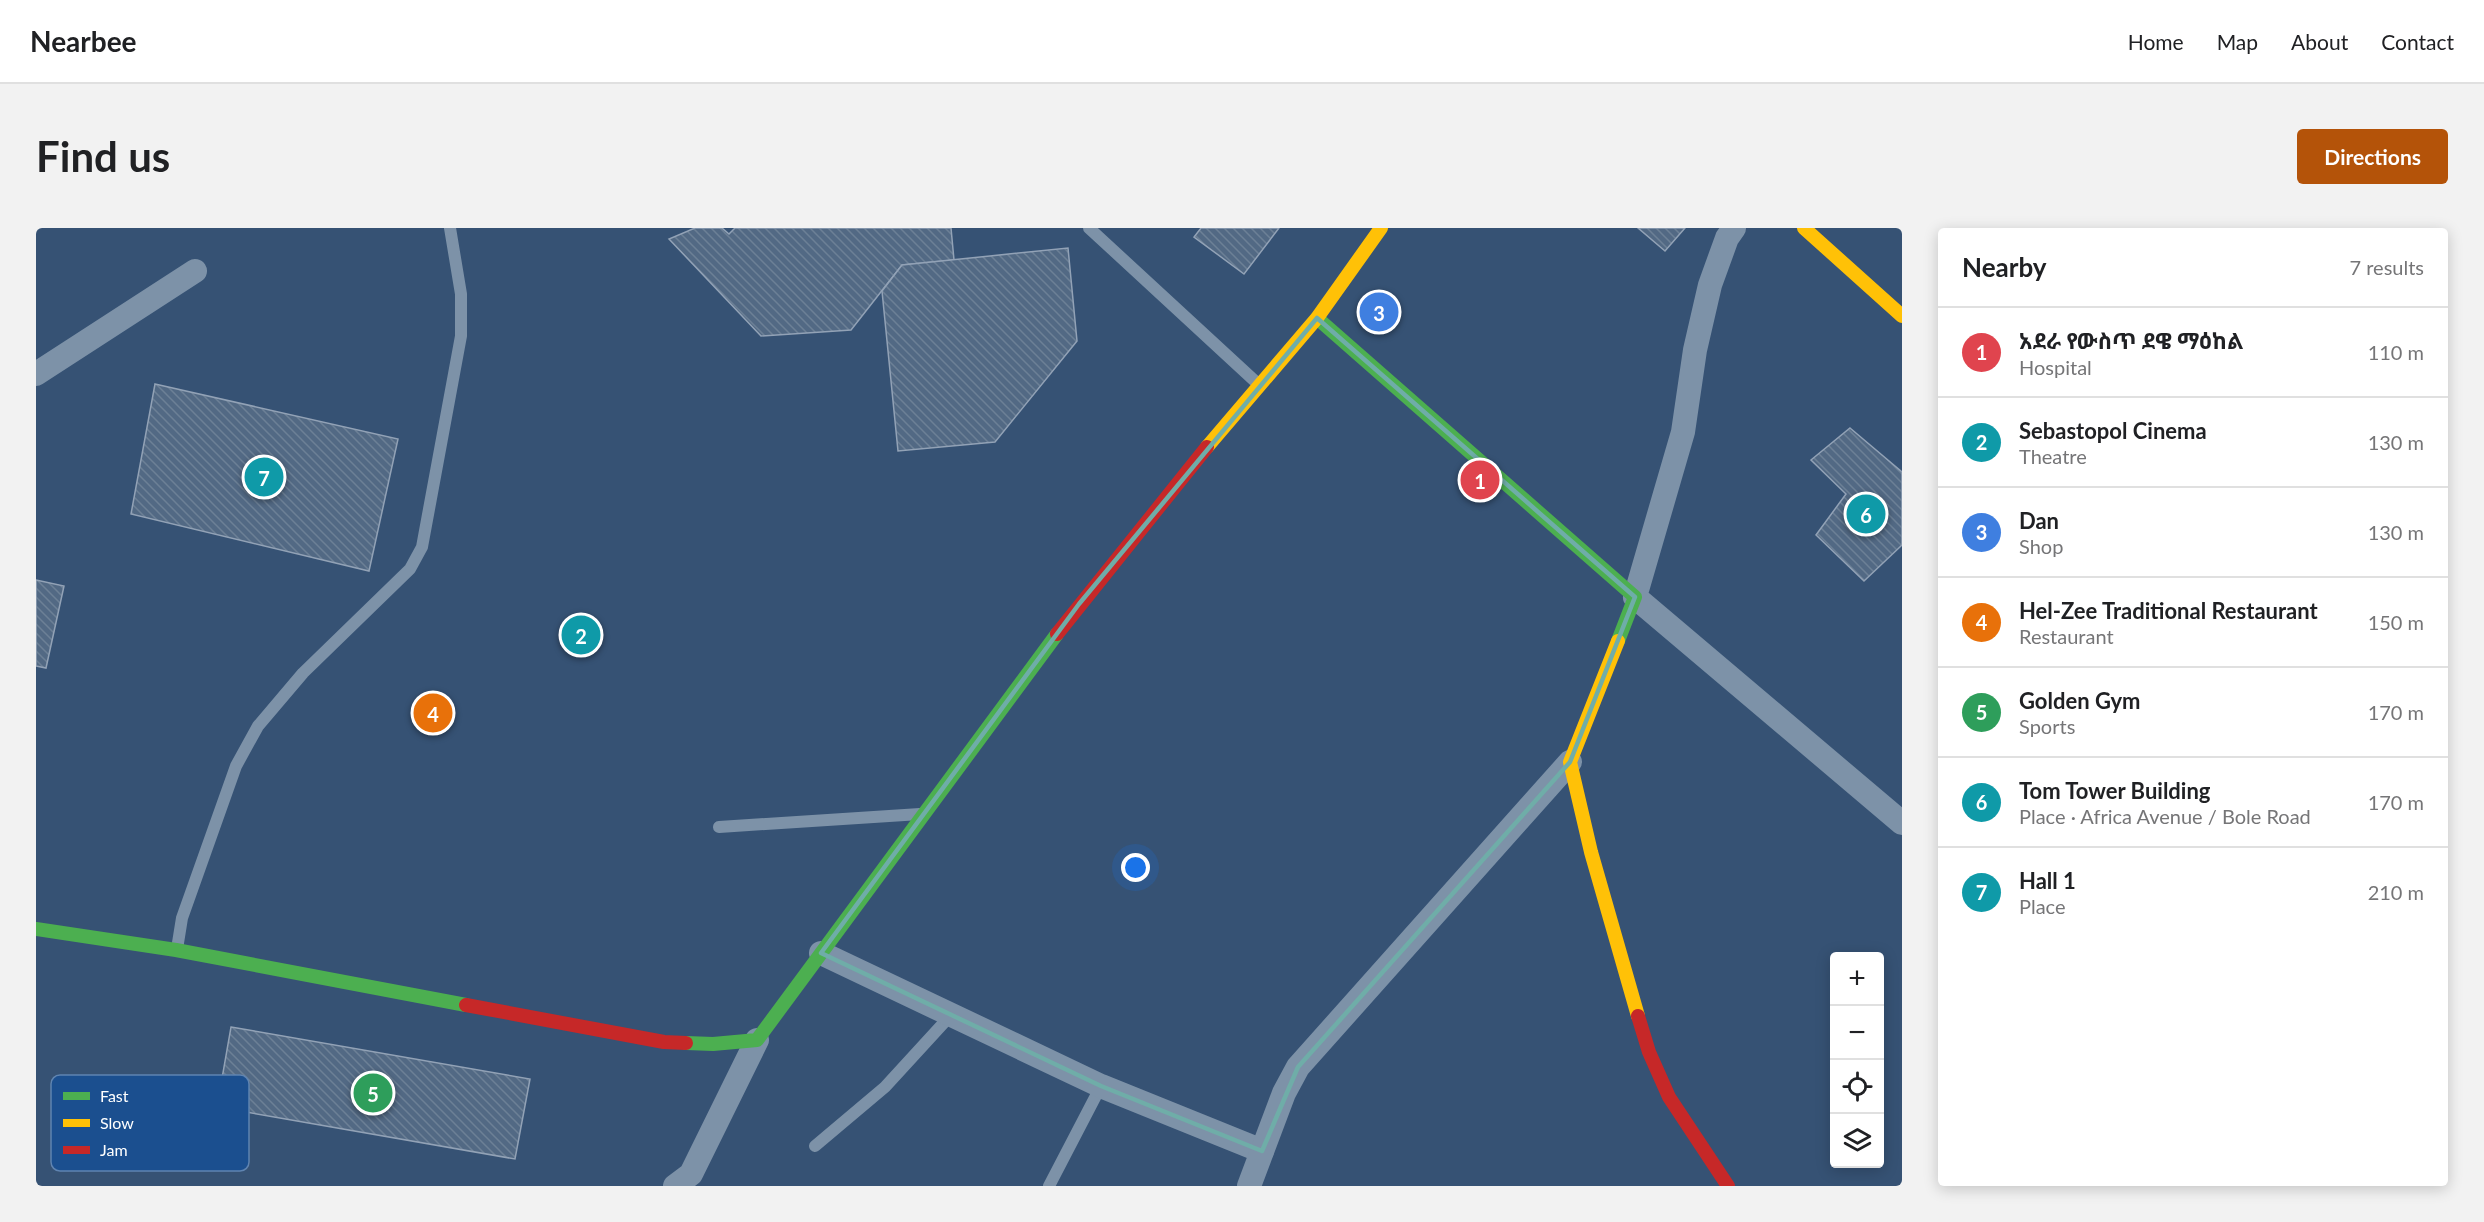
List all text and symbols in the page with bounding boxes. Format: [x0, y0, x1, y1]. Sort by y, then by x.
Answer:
text: Nearbee [30, 24, 137, 58]
text: Home [2128, 29, 2184, 54]
text: Map [2217, 29, 2258, 54]
text: About [2291, 29, 2348, 54]
text: Contact [2381, 29, 2454, 54]
button: Directions [2297, 129, 2448, 184]
text: Find us [36, 131, 170, 181]
text: Nearby [1962, 251, 2047, 283]
text: 7 results [2349, 255, 2424, 279]
pin: 3 [1360, 290, 1398, 334]
text: አደራ የውስጥ ደዌ ማዕከል [2019, 327, 2243, 354]
text: 1 [1976, 340, 1987, 364]
text: 110 m [2368, 340, 2424, 364]
text: Hospital [2019, 355, 2092, 379]
text: Sebastopol Cinema [2019, 417, 2207, 444]
text: 2 [1976, 430, 1987, 454]
text: 130 m [2368, 430, 2424, 454]
text: Theatre [2019, 444, 2087, 468]
pin: 7 [244, 454, 284, 500]
pin: 1 [1460, 458, 1500, 502]
pin: 6 [1846, 492, 1886, 536]
text: Dan [2019, 507, 2059, 534]
text: 3 [1976, 520, 1987, 544]
text: 130 m [2368, 520, 2424, 544]
text: Shop [2019, 534, 2063, 558]
text: Hel-Zee Traditional Restaurant [2019, 597, 2318, 624]
text: 4 [1976, 610, 1987, 634]
text: 150 m [2368, 610, 2424, 634]
pin: 2 [562, 612, 600, 658]
text: Restaurant [2019, 624, 2114, 648]
text: Golden Gym [2019, 687, 2141, 714]
pin: 4 [414, 690, 452, 736]
text: 5 [1976, 700, 1987, 724]
text: 170 m [2368, 700, 2424, 724]
text: Sports [2019, 714, 2075, 738]
text: Tom Tower Building [2019, 777, 2210, 804]
text: 6 [1976, 790, 1987, 814]
text: 170 m [2368, 790, 2424, 814]
text: Place · Africa Avenue / Bole Road [2019, 804, 2311, 828]
your location [1121, 853, 1150, 882]
text: Hall 1 [2019, 867, 2076, 894]
text: 7 [1976, 880, 1987, 904]
text: 210 m [2368, 880, 2424, 904]
text: Place [2019, 894, 2066, 918]
map controls [1830, 952, 1884, 1168]
button: + [1830, 952, 1884, 1006]
button: − [1830, 1006, 1884, 1060]
button: locate [1830, 1060, 1884, 1114]
pin: 5 [354, 1070, 392, 1116]
legend [51, 1075, 249, 1171]
text: Fast [100, 1086, 129, 1105]
text: Slow [100, 1113, 134, 1132]
button: layers [1830, 1114, 1884, 1168]
text: Jam [100, 1140, 128, 1159]

